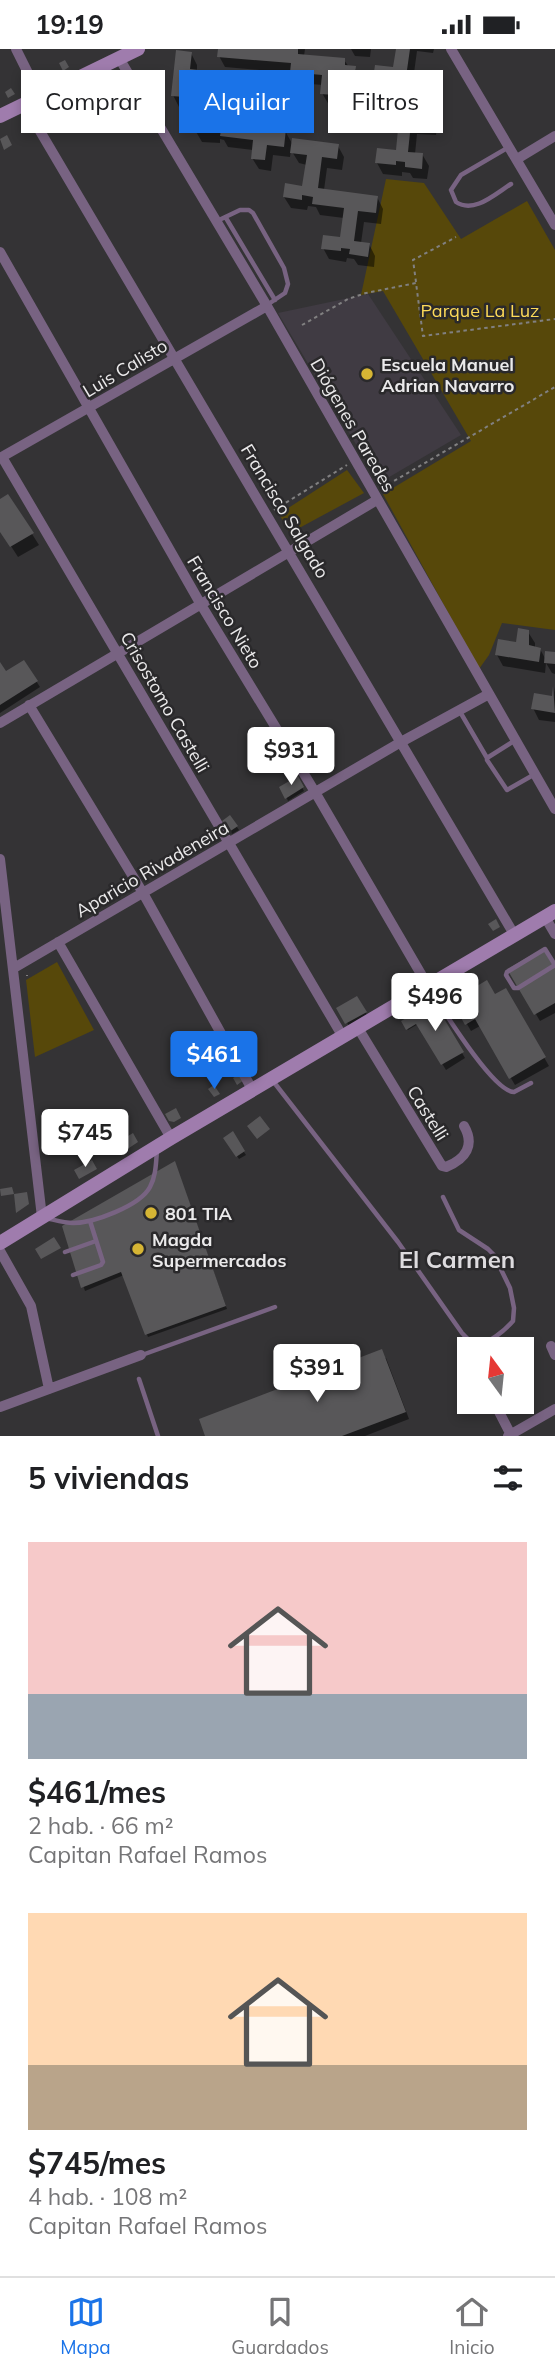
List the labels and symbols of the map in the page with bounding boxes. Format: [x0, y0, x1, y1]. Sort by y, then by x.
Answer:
park label: Parque La Luz [421, 299, 539, 322]
street label: Luis Calisto [79, 334, 171, 402]
place label: Escuela Manuel Adrian Navarro [381, 353, 514, 397]
street label: Diógenes Paredes [305, 354, 401, 496]
marker: Escuela Manuel Adrian Navarro [359, 366, 375, 382]
street label: Francisco Salgado [236, 440, 334, 582]
street label: Francisco Nieto [182, 551, 268, 673]
street label: Crisostomo Castelli [115, 627, 215, 777]
pin: $931 [250, 727, 332, 787]
street label: Aparicio Rivadeneira [71, 816, 233, 922]
pin: $496 [394, 974, 476, 1033]
pin: $461 [173, 1031, 255, 1091]
street label: Castelli [402, 1081, 454, 1145]
pin: $745 [44, 1109, 126, 1169]
place label: 801 TIA [165, 1202, 233, 1225]
marker: 801 TIA [143, 1205, 159, 1221]
place label: Magda Supermercados [152, 1228, 286, 1272]
marker: Magda Supermercados [130, 1241, 146, 1257]
district label: El Carmen [399, 1244, 515, 1274]
north arrow [457, 1337, 534, 1414]
pin: $391 [276, 1345, 358, 1404]

